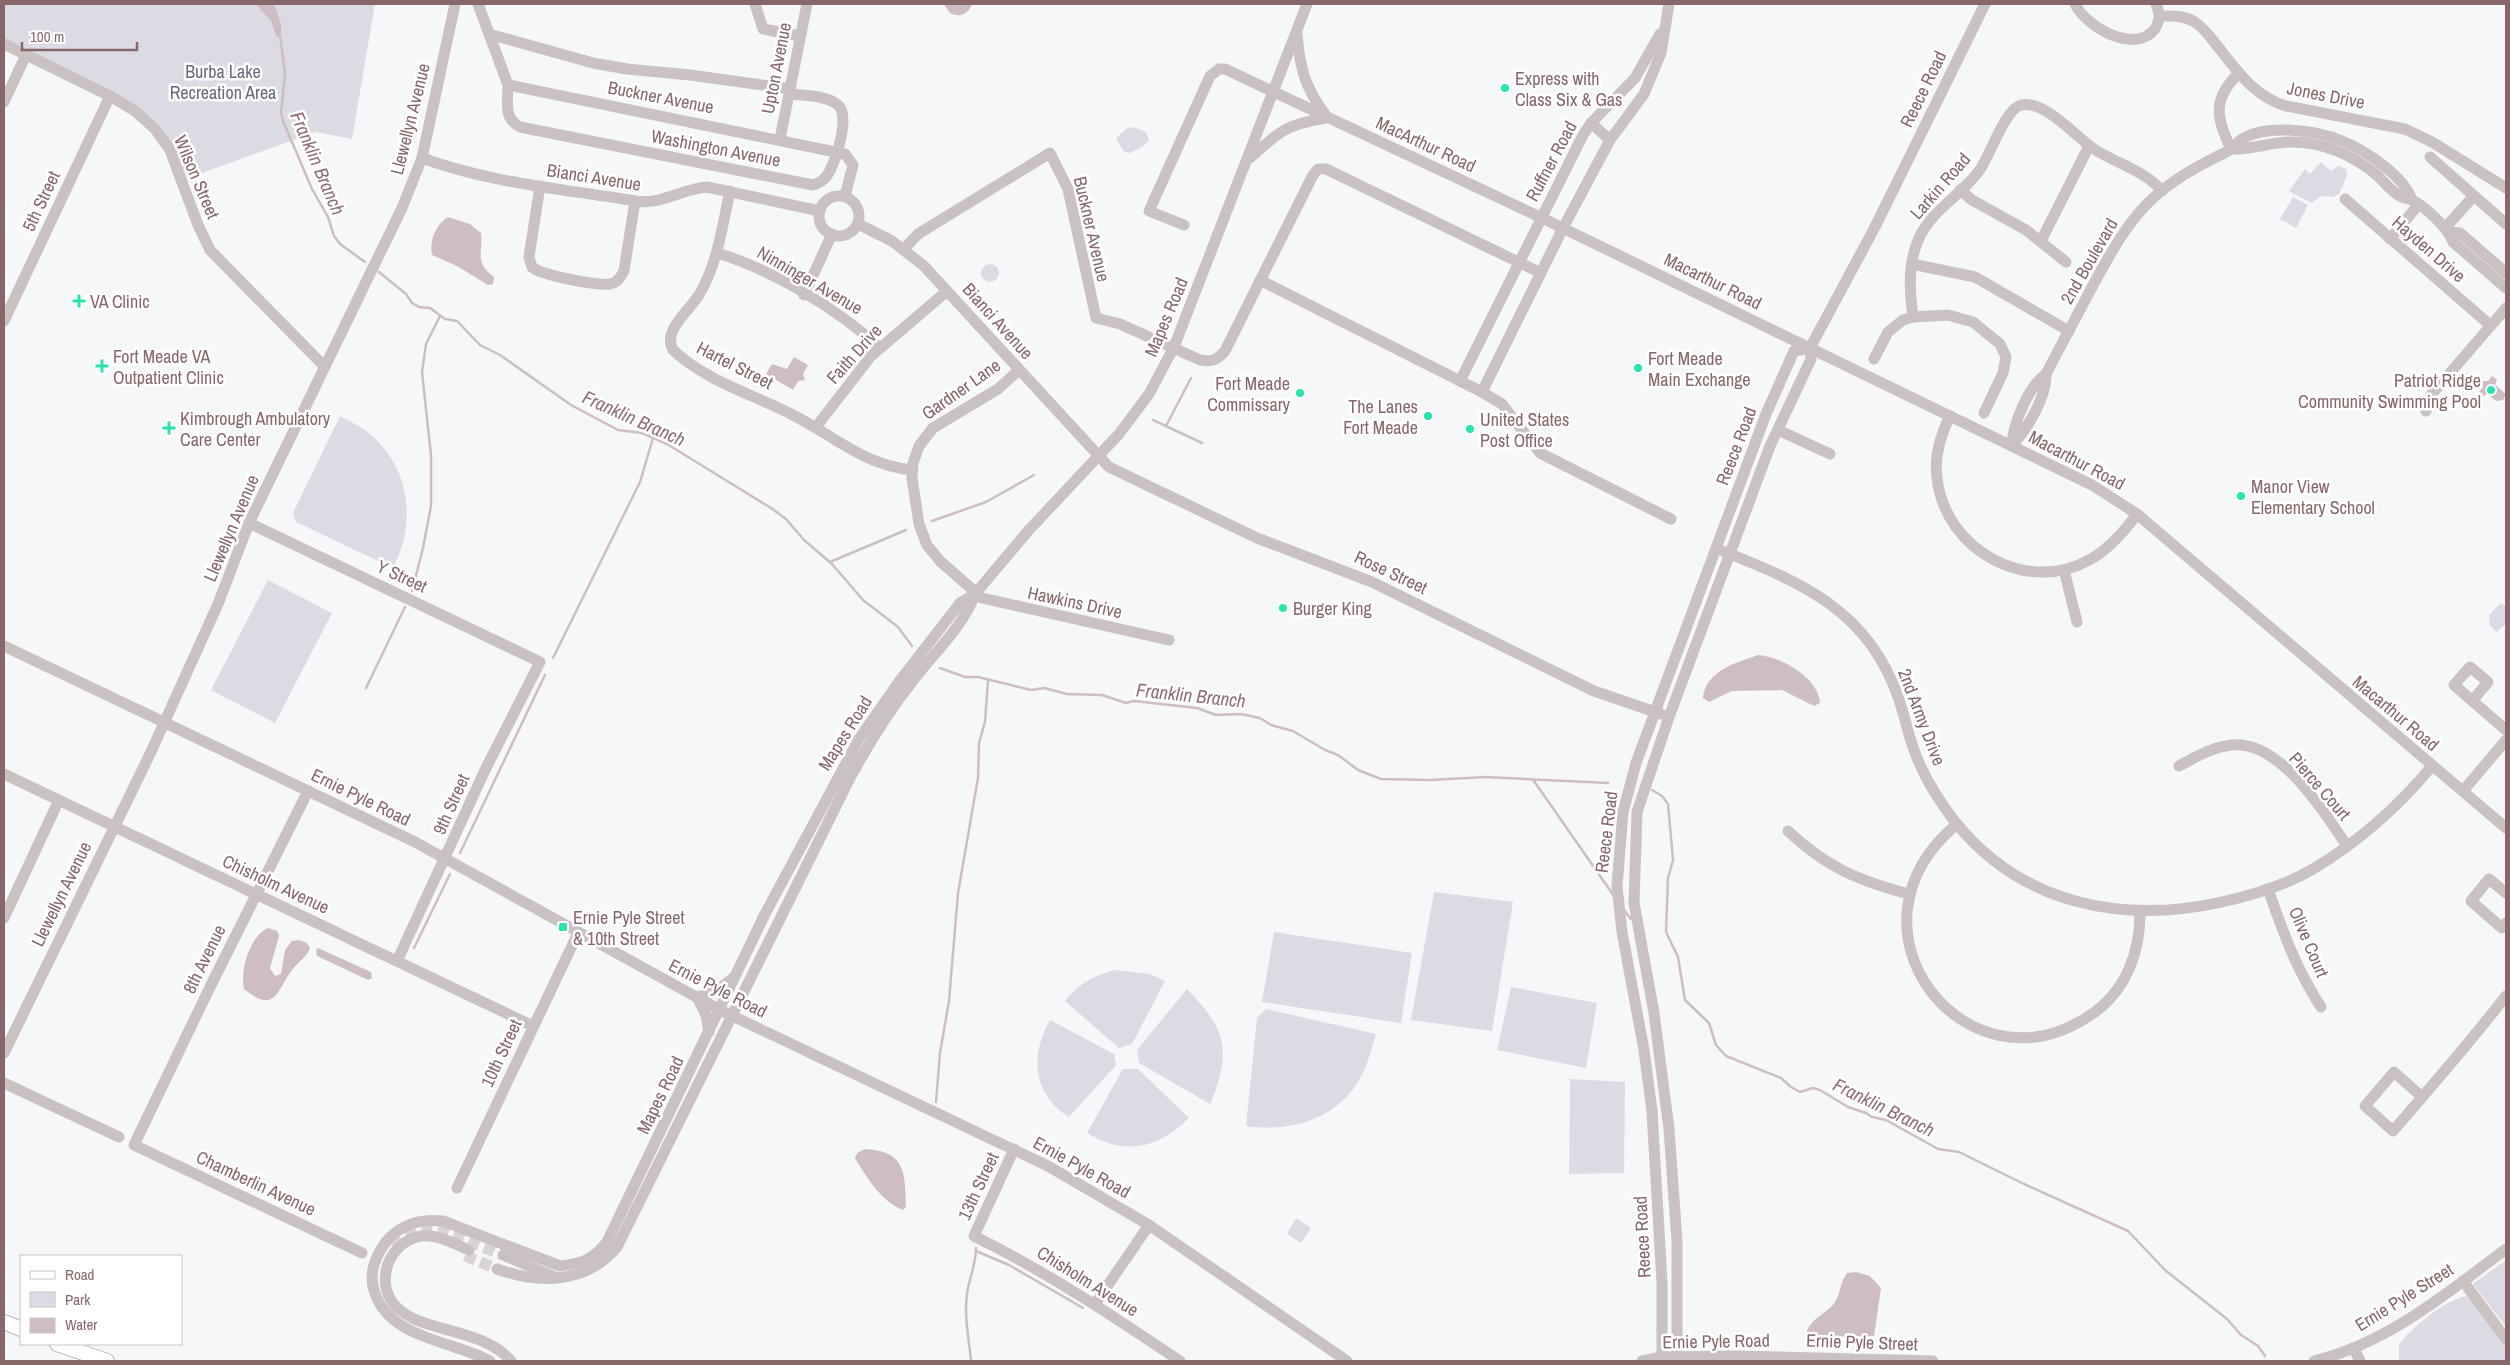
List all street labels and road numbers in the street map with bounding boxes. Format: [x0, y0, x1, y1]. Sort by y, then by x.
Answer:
street label: Upton Avenue [755, 20, 797, 116]
street label: Reece Road [1894, 47, 1952, 131]
street label: Llewellyn Avenue [384, 61, 436, 177]
street label: Buckner Avenue [606, 74, 716, 120]
street label: Jones Drive [2285, 75, 2367, 115]
street label: MacArthur Road [1372, 110, 1480, 178]
street label: Ruffner Road [1519, 116, 1583, 206]
street label: Washington Avenue [649, 123, 783, 173]
street label: Wilson Street [168, 131, 226, 223]
street label: Larkin Road [1904, 147, 1976, 225]
street label: Bianci Avenue [545, 157, 643, 197]
street label: 5th Street [16, 167, 66, 235]
street label: Buckner Avenue [1068, 174, 1116, 284]
street label: Hayden Drive [2387, 210, 2471, 288]
street label: 2nd Boulevard [2054, 214, 2124, 308]
street label: Ninninger Avenue [753, 240, 867, 320]
street label: Macarthur Road [1660, 247, 1766, 315]
street label: Mapes Road [1138, 274, 1194, 360]
street label: Bianci Avenue [957, 277, 1039, 365]
street label: Faith Drive [821, 319, 887, 389]
street label: Hartel Street [692, 335, 778, 395]
street label: Gardner Lane [917, 353, 1005, 425]
street label: Reece Road [1710, 403, 1762, 489]
street label: Macarthur Road [2024, 424, 2130, 496]
street label: Llewellyn Avenue [197, 471, 265, 585]
street label: Rose Street [1350, 544, 1432, 600]
street label: Y Street [373, 553, 431, 599]
street label: Hawkins Drive [1025, 580, 1125, 624]
street label: 2nd Army Drive [1892, 665, 1952, 769]
street label: Macarthur Road [2347, 669, 2445, 757]
street label: Mapes Road [812, 691, 878, 775]
street label: Pierce Court [2283, 747, 2357, 825]
street label: Ernie Pyle Road [307, 762, 415, 832]
street label: 9th Street [427, 770, 475, 838]
street label: Reece Road [1589, 790, 1623, 874]
street label: Llewellyn Avenue [25, 837, 97, 951]
street label: Chisholm Avenue [218, 848, 334, 920]
street label: Olive Court [2283, 903, 2335, 981]
street label: 8th Avenue [177, 920, 231, 998]
street label: Ernie Pyle Road [664, 952, 772, 1024]
street label: 10th Street [474, 1015, 528, 1091]
street label: Mapes Road [630, 1052, 690, 1138]
street label: Ernie Pyle Road [1029, 1130, 1135, 1204]
street label: Chamberlin Avenue [192, 1144, 320, 1222]
street label: 13th Street [951, 1148, 1005, 1224]
street label: Reece Road [1627, 1195, 1657, 1279]
street label: Chisholm Avenue [1032, 1240, 1144, 1322]
street label: Ernie Pyle Street [2350, 1257, 2458, 1337]
street label: Ernie Pyle Road [1662, 1328, 1770, 1354]
street label: Ernie Pyle Street [1806, 1328, 1918, 1356]

